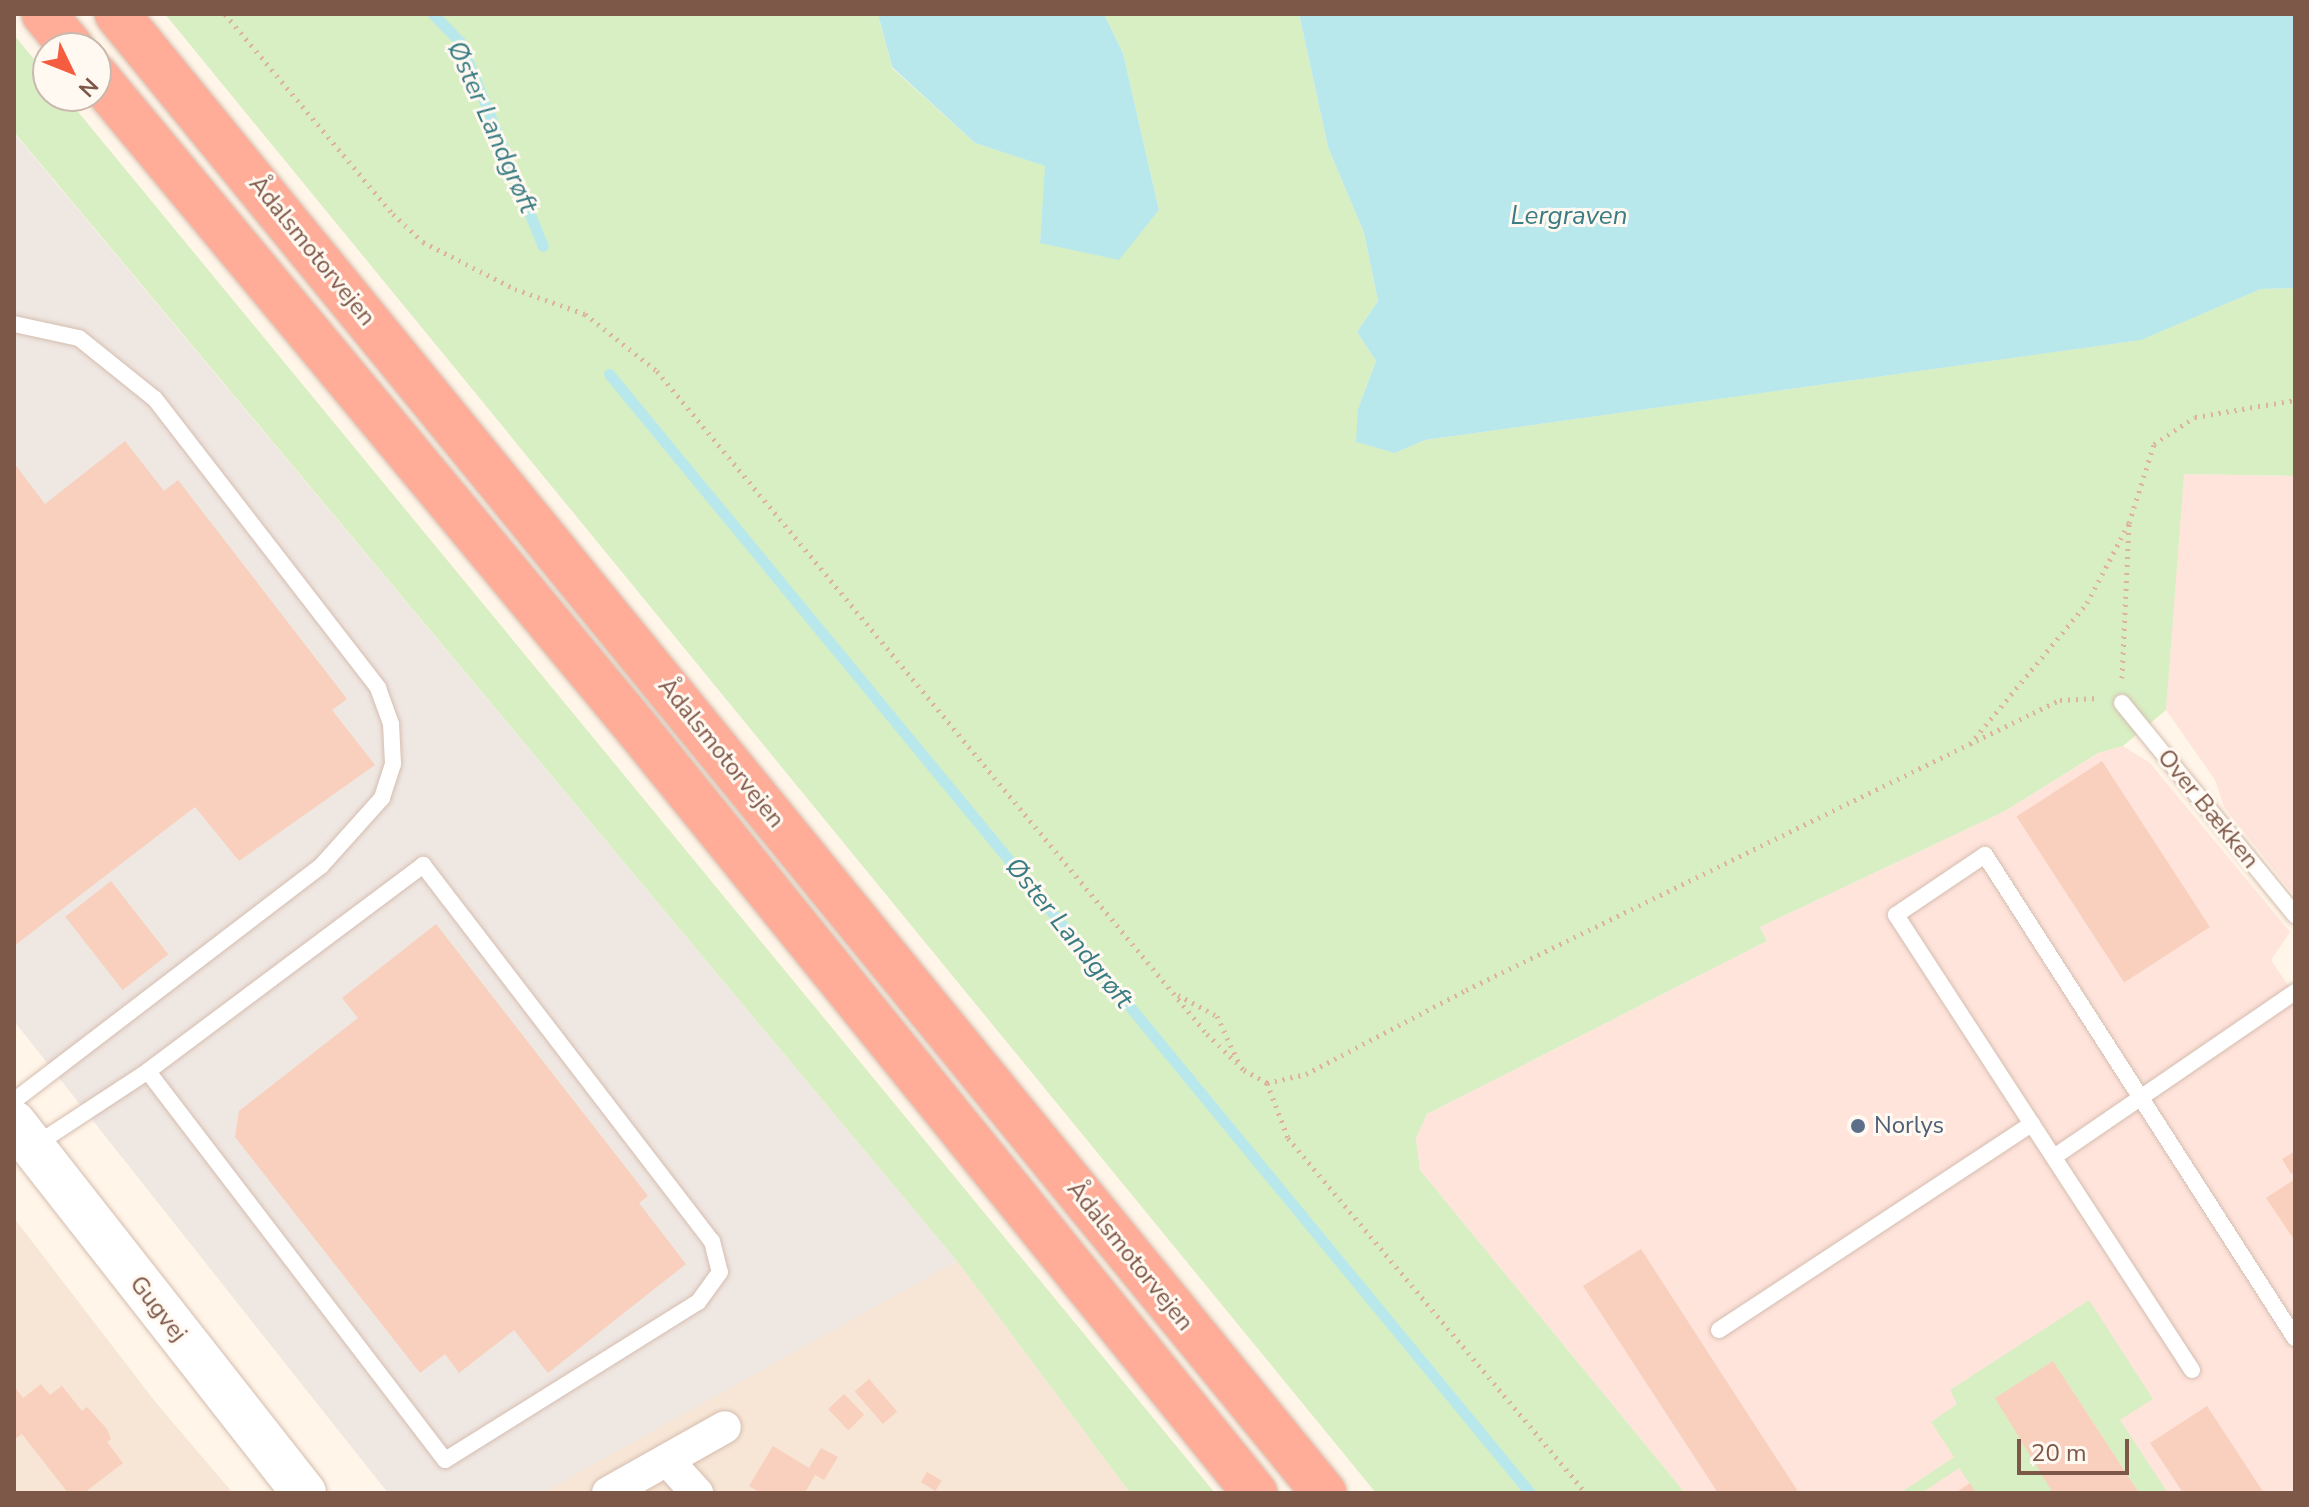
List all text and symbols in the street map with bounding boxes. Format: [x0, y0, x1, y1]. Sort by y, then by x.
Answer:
north arrow [32, 32, 112, 112]
water label: Øster Landgrøft [440, 36, 544, 218]
text: N [72, 71, 105, 103]
street label: Ådalsmotorvejen [243, 170, 381, 332]
water label: Lergraven [1511, 200, 1627, 232]
street label: Ådalsmotorvejen [652, 672, 790, 834]
street label: Over Bækken [2151, 744, 2265, 874]
water label: Øster Landgrøft [999, 851, 1139, 1015]
place label: Norlys [1874, 1112, 1944, 1140]
marker: Norlys [1849, 1117, 1867, 1135]
street label: Ådalsmotorvejen [1061, 1175, 1199, 1337]
street label: Gugvej [123, 1270, 193, 1348]
scale bar [2021, 1423, 2133, 1473]
text: 20 m [2031, 1437, 2087, 1469]

